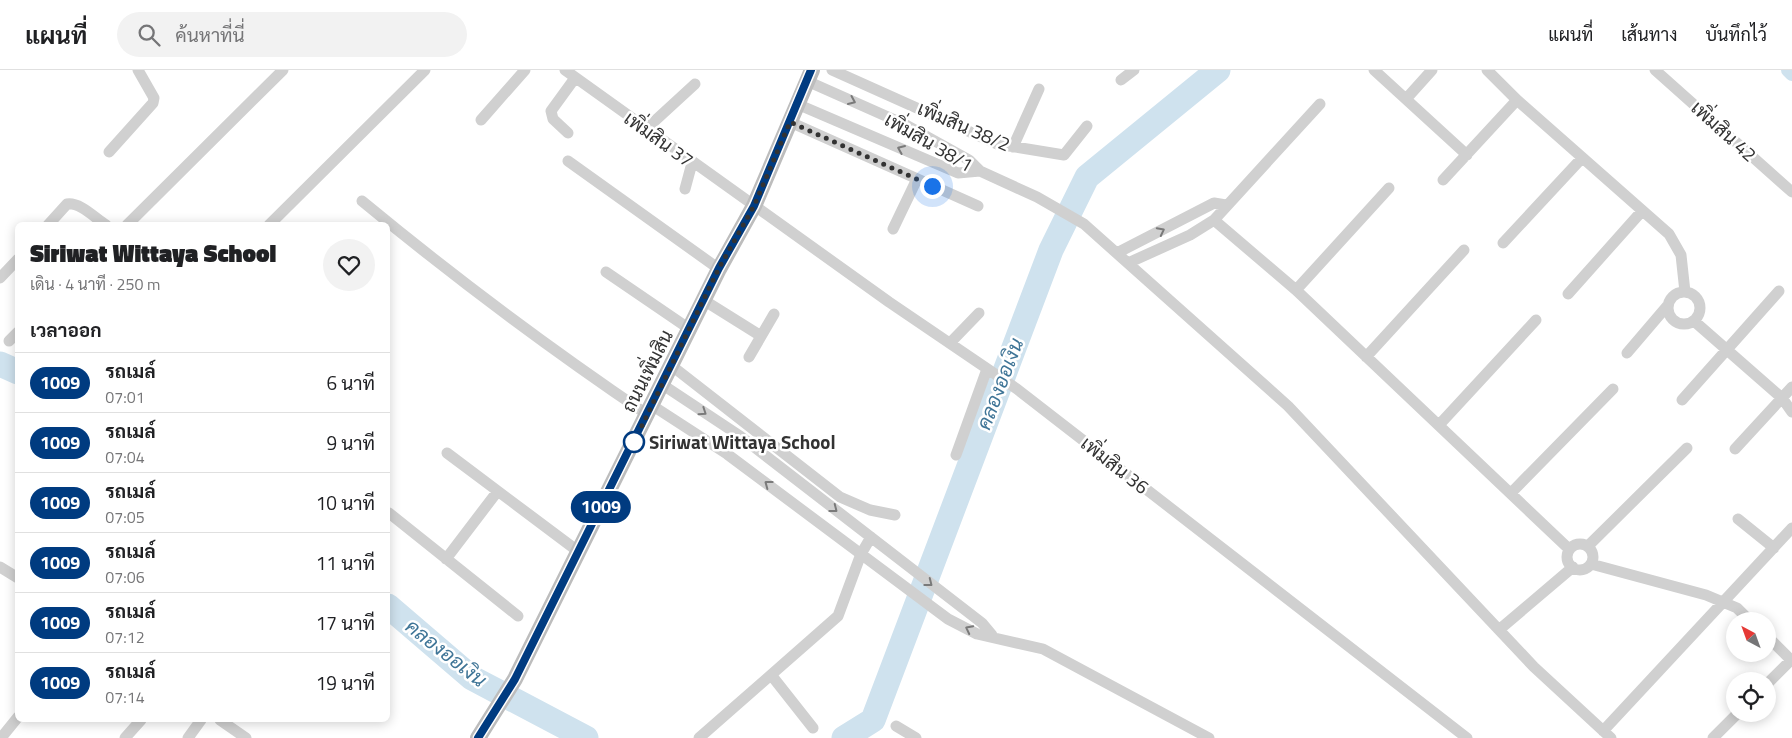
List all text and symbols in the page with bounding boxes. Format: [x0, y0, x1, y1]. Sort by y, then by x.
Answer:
search box [117, 12, 467, 57]
text: แผนที่ [25, 17, 87, 53]
text: ค้นหาที่นี่ [175, 20, 245, 49]
icon: search [135, 21, 163, 49]
text: แผนที่ [1548, 21, 1593, 48]
text: เส้นทาง [1621, 21, 1677, 48]
text: บันทึกไว้ [1705, 21, 1767, 48]
street label: เพิ่มสิน 38/2 [913, 92, 1016, 158]
street label: เพิ่มสิน 42 [1685, 92, 1764, 168]
one-way arrow [847, 94, 856, 105]
street label: เพิ่มสิน 37 [618, 102, 701, 174]
street label: เพิ่มสิน 38/1 [879, 103, 980, 179]
one-way arrow [897, 145, 906, 156]
your location [920, 174, 945, 199]
one-way arrow [1155, 227, 1164, 237]
text: Siriwat Wittaya School [30, 235, 276, 271]
button: heart [323, 239, 375, 291]
text: เดิน · 4 นาที · 250 m [30, 272, 160, 296]
text: เวลาออก [30, 315, 102, 344]
street label: ถนนเพิ่มสิน [612, 324, 680, 417]
water label: คลองออเงิน [968, 333, 1031, 434]
text: รถเมล์ [105, 356, 156, 385]
text: 6 นาที [326, 368, 375, 397]
text: 1009 [40, 369, 80, 396]
text: 07:01 [105, 385, 145, 409]
one-way arrow [697, 406, 707, 415]
text: รถเมล์ [105, 416, 156, 445]
place label: Siriwat Wittaya School [649, 427, 836, 456]
text: 9 นาที [326, 428, 375, 457]
street label: เพิ่มสิน 36 [1075, 428, 1156, 501]
text: 1009 [40, 429, 80, 456]
marker: Siriwat Wittaya School [623, 431, 645, 453]
text: 07:04 [105, 445, 145, 469]
text: รถเมล์ [105, 476, 156, 505]
one-way arrow [765, 482, 774, 490]
text: 10 นาที [316, 488, 375, 517]
text: 1009 [40, 489, 80, 516]
line badge: 1009 [566, 491, 636, 523]
text: 1009 [581, 493, 621, 520]
one-way arrow [828, 503, 837, 511]
text: 07:05 [105, 505, 145, 529]
text: รถเมล์ [105, 536, 156, 565]
text: 11 นาที [316, 548, 375, 577]
text: 1009 [40, 549, 80, 576]
text: 07:06 [105, 565, 145, 589]
one-way arrow [923, 577, 932, 585]
text: รถเมล์ [105, 596, 156, 625]
text: 17 นาที [316, 608, 375, 637]
text: 1009 [40, 609, 80, 636]
water label: คลองออเงิน [399, 611, 494, 695]
north arrow [1726, 612, 1776, 662]
map controls [1726, 612, 1776, 722]
text: 07:12 [105, 625, 145, 649]
one-way arrow [965, 625, 974, 636]
text: รถเมล์ [105, 656, 156, 685]
text: 19 นาที [316, 668, 375, 697]
text: 1009 [40, 669, 80, 696]
button: locate [1726, 672, 1776, 722]
text: 07:14 [105, 685, 145, 709]

